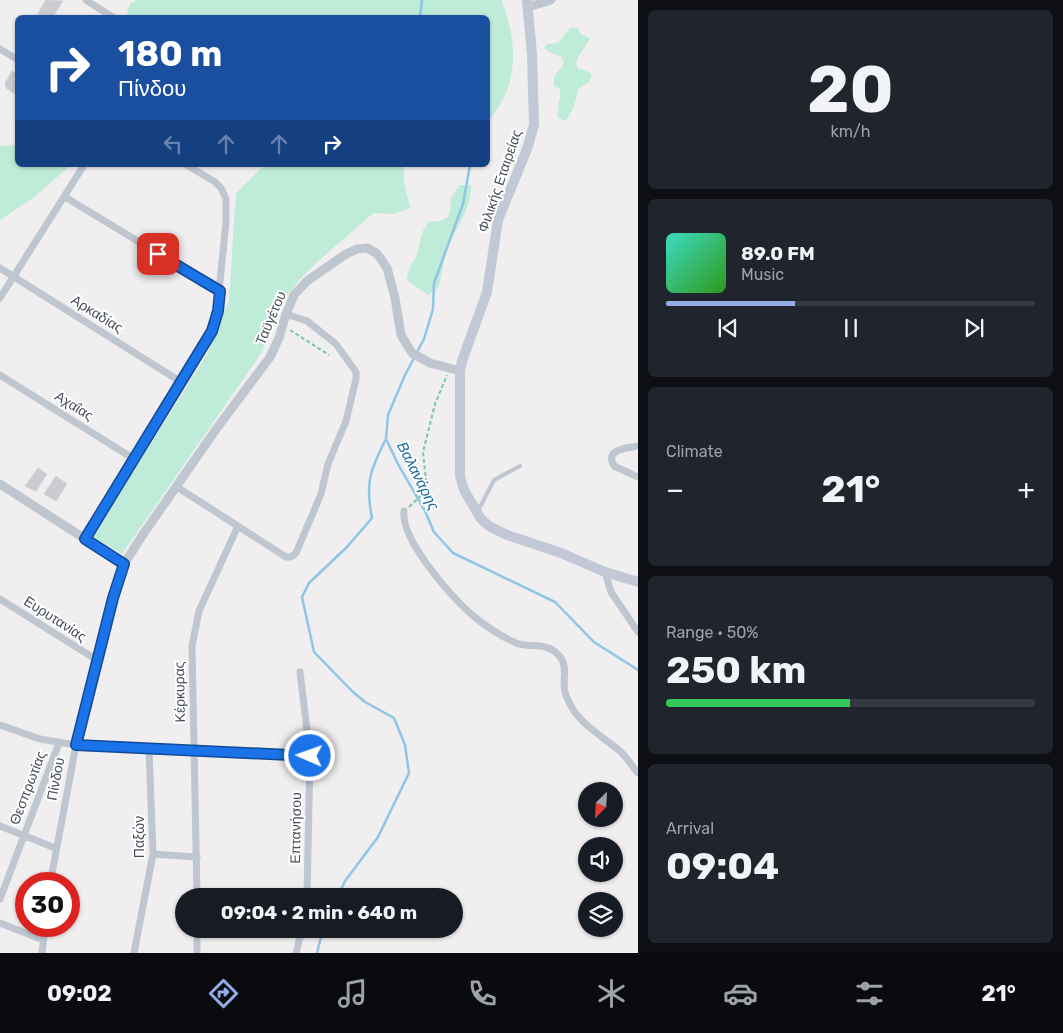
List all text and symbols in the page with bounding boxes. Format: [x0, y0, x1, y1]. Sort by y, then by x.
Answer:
text: 180 m [118, 33, 222, 75]
icon: right [35, 35, 100, 100]
text: 20 [807, 51, 894, 128]
text: Πίνδου [118, 75, 186, 102]
text: km/h [831, 122, 870, 141]
street label: Φιλικής Εταιρείας [474, 127, 526, 235]
icon: left [159, 130, 187, 158]
icon: ahead [212, 130, 240, 158]
icon: ahead [265, 130, 293, 158]
icon: right [318, 130, 346, 158]
pin [137, 233, 179, 275]
icon: arrive [144, 240, 172, 268]
text: 89.0 FM [741, 242, 815, 265]
text: Music [741, 265, 784, 284]
street label: Ταϋγέτου [252, 289, 290, 347]
street label: Αρκαδίας [68, 291, 126, 337]
icon: previous [714, 314, 742, 342]
icon: pause [837, 314, 865, 342]
icon: next [960, 314, 988, 342]
street label: Αχαΐας [52, 388, 97, 424]
water label: Βαλανάρης [393, 439, 443, 514]
text: Climate [666, 442, 723, 461]
text: 21° [821, 466, 880, 512]
text: − [666, 473, 684, 506]
text: + [1018, 473, 1035, 506]
street label: Ευρυτανίας [21, 593, 90, 646]
text: Range · 50% [666, 623, 758, 642]
text: 250 km [666, 647, 806, 693]
street label: Κέρκυρας [171, 661, 189, 723]
position arrow [283, 729, 335, 781]
street label: Θεσπρωτίας [6, 748, 50, 827]
street label: Πίνδου [44, 756, 68, 802]
north arrow [578, 782, 622, 828]
map controls [578, 782, 623, 937]
street label: Επτανήσου [287, 792, 305, 864]
street label: Παξών [131, 816, 148, 858]
text: Arrival [666, 819, 714, 838]
button: sound [578, 837, 623, 882]
text: 09:04 [666, 843, 779, 889]
speed limit sign: 30 [15, 872, 80, 937]
button: layers [578, 892, 623, 937]
text: 09:04 · 2 min · 640 m [221, 901, 417, 924]
icon: directions [206, 976, 241, 1011]
icon: music [335, 976, 370, 1011]
icon: phone [465, 976, 500, 1011]
icon: climate [594, 976, 629, 1011]
icon: car [723, 976, 758, 1011]
icon: filters [852, 976, 887, 1011]
text: 09:02 [47, 980, 112, 1007]
text: 21° [982, 980, 1016, 1007]

